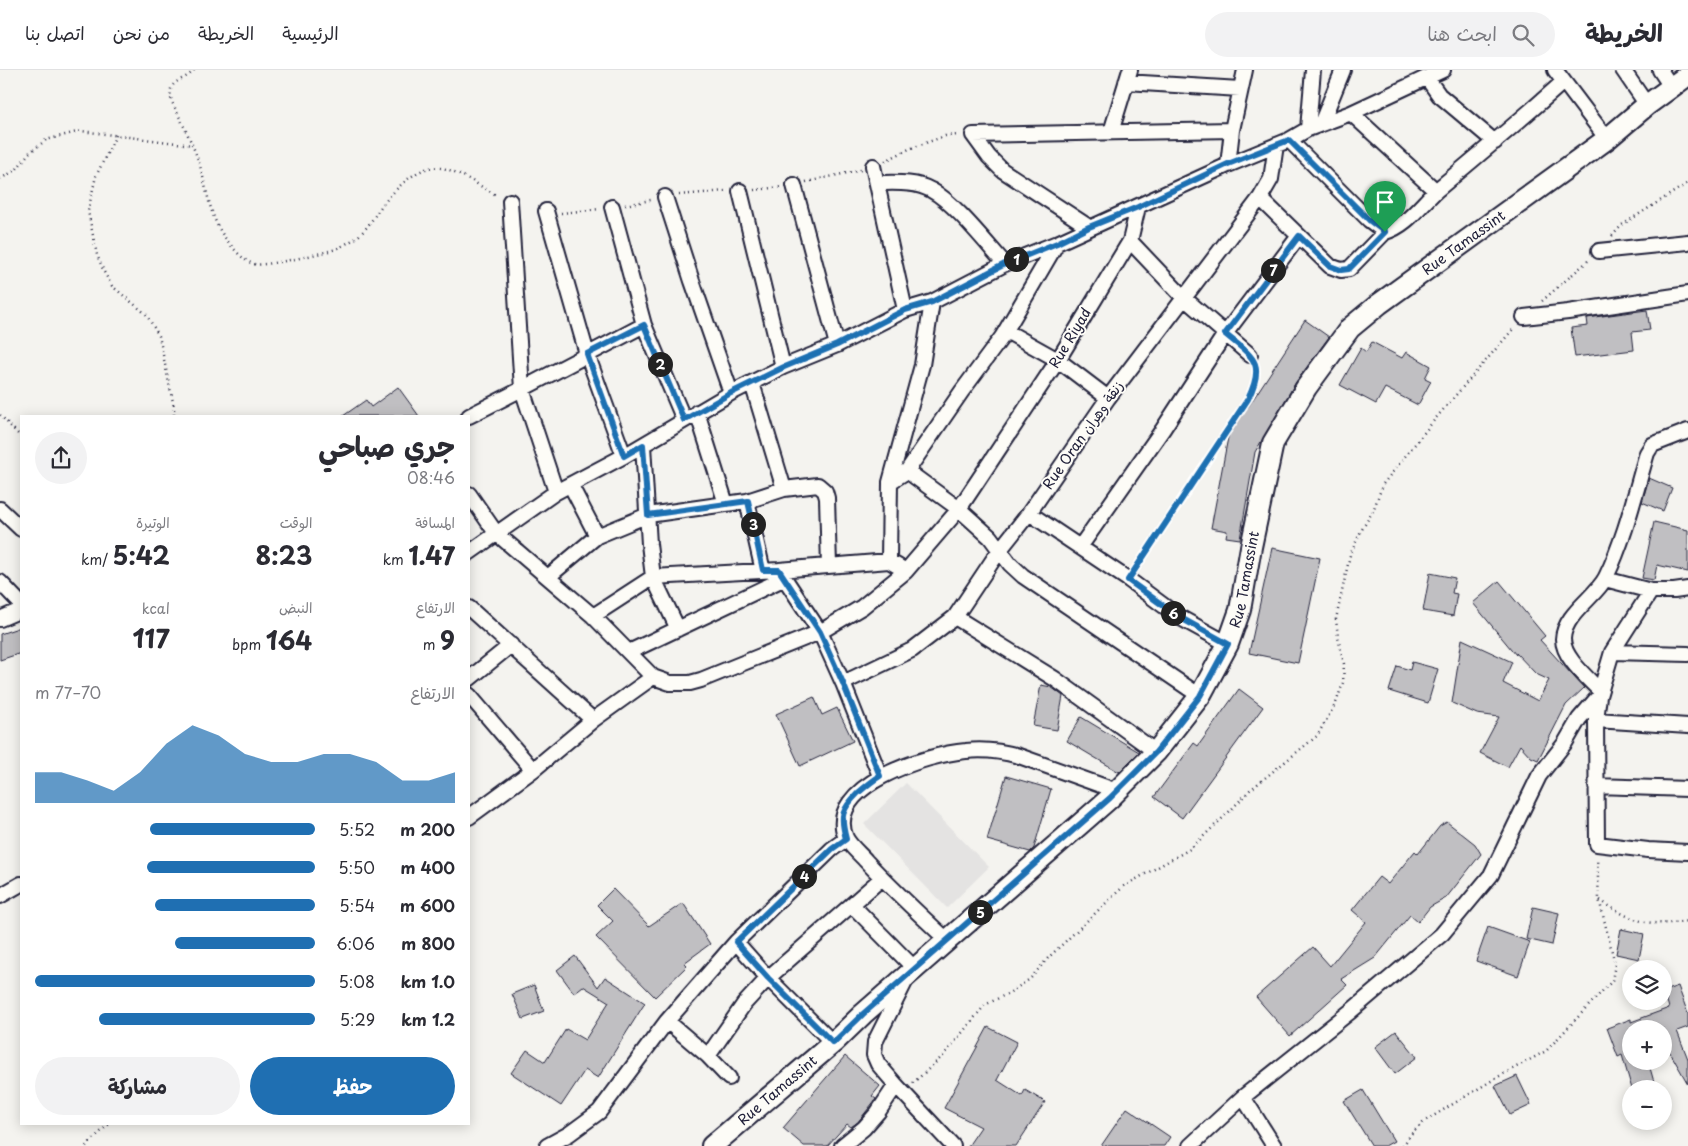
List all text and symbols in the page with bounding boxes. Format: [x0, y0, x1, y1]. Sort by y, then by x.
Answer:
search box [1205, 12, 1555, 57]
text: الخريطة [1585, 14, 1663, 50]
text: اتصل بنا [25, 19, 85, 46]
text: من نحن [113, 19, 170, 46]
text: الخريطة [198, 19, 254, 46]
text: الرئيسية [282, 19, 339, 46]
text: ابحث هنا [1427, 19, 1497, 47]
icon: search [1509, 21, 1537, 49]
pin [1364, 181, 1406, 232]
icon: arrive [1371, 188, 1399, 216]
street label: Rue Tamassint [1417, 205, 1509, 280]
pin: 1 [1004, 246, 1028, 272]
text: 1 [1013, 249, 1020, 270]
pin: 7 [1260, 258, 1286, 282]
text: 7 [1269, 260, 1278, 281]
street label: Rue Riyad [1043, 304, 1096, 372]
pin: 2 [648, 352, 672, 376]
text: 2 [656, 354, 665, 375]
street label: Rue Oran زنقة وهران [1037, 376, 1128, 493]
text: جري صباحي [318, 424, 455, 467]
button: share [35, 432, 87, 484]
text: 08:46 [407, 465, 455, 489]
text: الوتيرة [136, 512, 170, 533]
text: الوقت [280, 512, 312, 533]
text: المسافة [415, 512, 455, 533]
pin: 3 [740, 512, 766, 536]
text: 3 [749, 514, 758, 535]
street label: Rue Tamassint [1224, 529, 1264, 631]
text: 5:42 [112, 536, 170, 574]
text: 8:23 [256, 536, 312, 574]
text: 1.47 [408, 536, 455, 574]
text: /km [81, 549, 112, 570]
text: km [383, 549, 408, 570]
text: النبض [279, 597, 312, 618]
text: الارتفاع [416, 597, 455, 618]
text: kcal [142, 598, 170, 619]
pin: 6 [1160, 600, 1186, 626]
text: 6 [1169, 603, 1178, 624]
text: 117 [132, 619, 170, 657]
text: 164 [266, 621, 312, 659]
text: 9 [440, 621, 455, 659]
text: bpm [232, 634, 266, 655]
text: m [423, 634, 440, 655]
text: 70–77 m [35, 680, 101, 704]
text: الارتفاع [410, 680, 455, 704]
text: 5:52 [339, 817, 375, 841]
text: 200 m [400, 817, 455, 841]
text: 5:50 [338, 855, 375, 879]
text: 400 m [400, 855, 455, 879]
pin: 4 [792, 864, 816, 888]
text: 4 [800, 866, 809, 887]
text: 5:54 [339, 893, 375, 917]
text: 600 m [400, 893, 455, 917]
pin: 5 [968, 900, 992, 924]
text: 5 [976, 902, 985, 923]
text: 6:06 [336, 931, 375, 955]
text: 800 m [401, 931, 455, 955]
map controls [1622, 960, 1672, 1130]
button: layers [1622, 960, 1672, 1010]
text: 5:08 [338, 969, 375, 993]
text: 1.0 km [401, 969, 455, 993]
text: 5:29 [340, 1007, 375, 1031]
text: 1.2 km [401, 1007, 455, 1031]
button: + [1622, 1020, 1672, 1070]
street label: Rue Tamassint [733, 1050, 822, 1130]
button: مشاركة [35, 1057, 240, 1115]
button: حفظ [250, 1057, 455, 1115]
button: − [1622, 1080, 1672, 1130]

